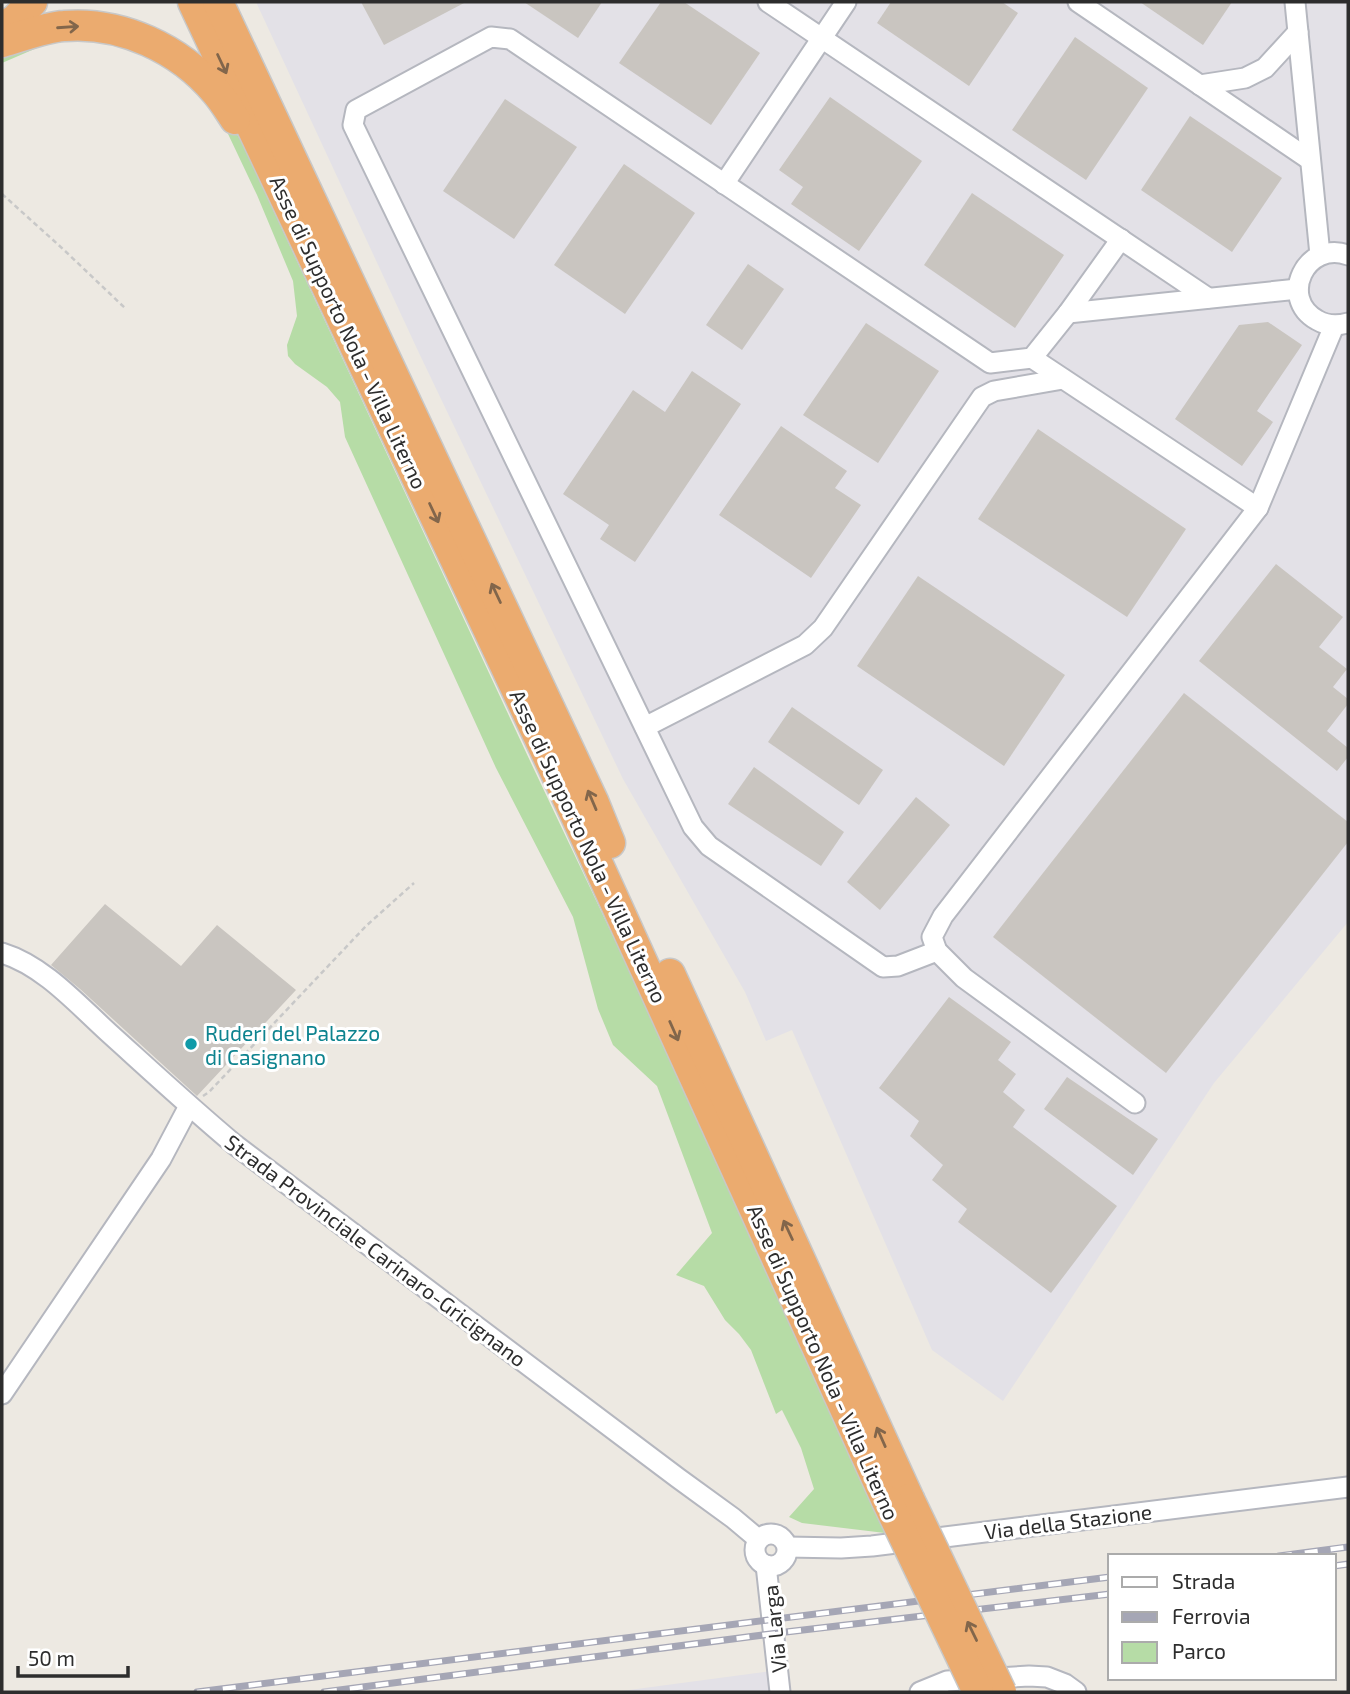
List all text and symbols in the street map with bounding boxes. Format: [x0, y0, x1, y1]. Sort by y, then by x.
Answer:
one-way arrow [56, 20, 79, 33]
one-way arrow [217, 53, 230, 74]
street label: Asse di Supporto Nola - Villa Literno [265, 171, 433, 493]
one-way arrow [428, 502, 441, 523]
one-way arrow [488, 583, 501, 604]
street label: Asse di Supporto Nola - Villa Literno [505, 685, 673, 1007]
one-way arrow [585, 789, 598, 811]
place label: Ruderi del Palazzo di Casignano [205, 1020, 380, 1069]
one-way arrow [668, 1020, 681, 1041]
marker: Ruderi del Palazzo di Casignano [183, 1036, 199, 1052]
street label: Strada Provinciale Carinaro-Gricignano [221, 1129, 531, 1371]
street label: Asse di Supporto Nola - Villa Literno [743, 1200, 905, 1524]
one-way arrow [781, 1219, 794, 1241]
one-way arrow [874, 1427, 887, 1448]
street label: Via della Stazione [983, 1498, 1153, 1544]
legend [1108, 1554, 1336, 1680]
text: Strada [1172, 1568, 1235, 1593]
street label: Via Larga [757, 1584, 791, 1674]
text: Ferrovia [1172, 1603, 1251, 1628]
one-way arrow [965, 1621, 978, 1642]
scale bar [18, 1634, 128, 1678]
text: Parco [1172, 1638, 1226, 1663]
text: 50 m [28, 1645, 75, 1670]

